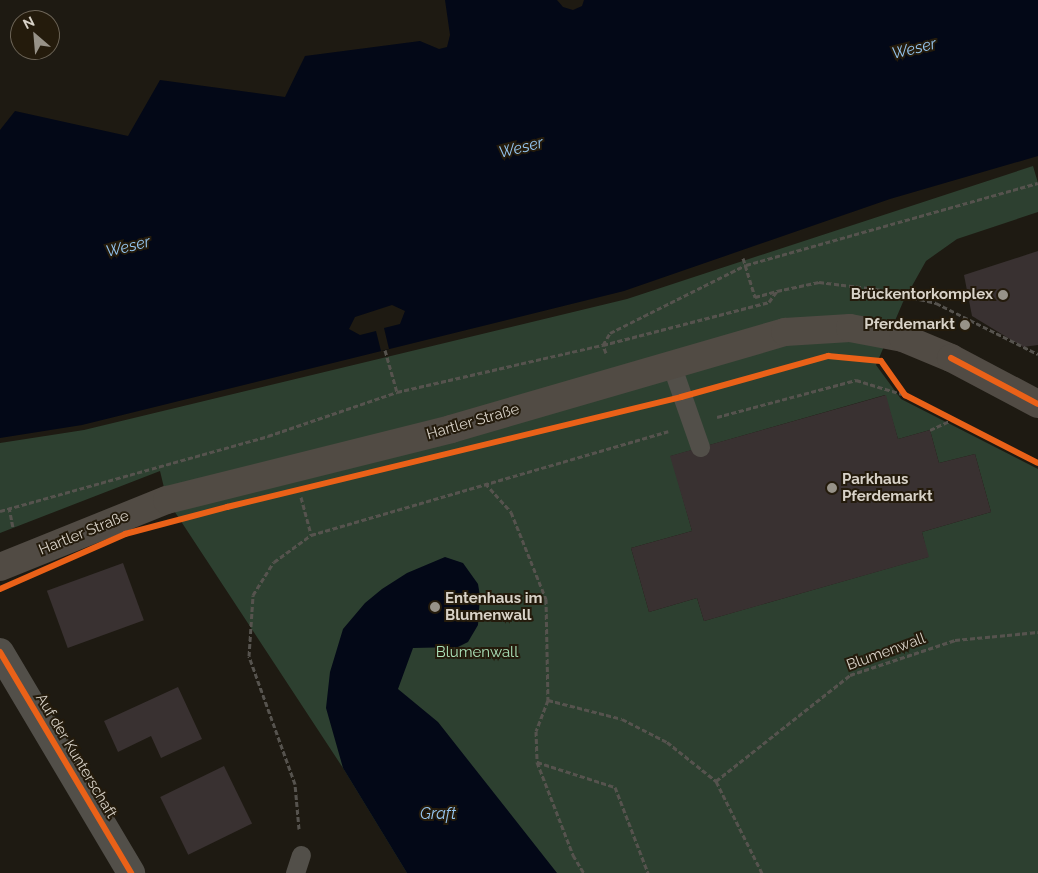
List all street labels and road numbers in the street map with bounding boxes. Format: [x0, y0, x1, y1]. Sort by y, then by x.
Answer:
street label: Hartler Straße [424, 400, 522, 444]
street label: Hartler Straße [36, 507, 132, 559]
street label: Blumenwall [844, 629, 928, 675]
street label: Auf der Kunterschaft [31, 690, 121, 822]

